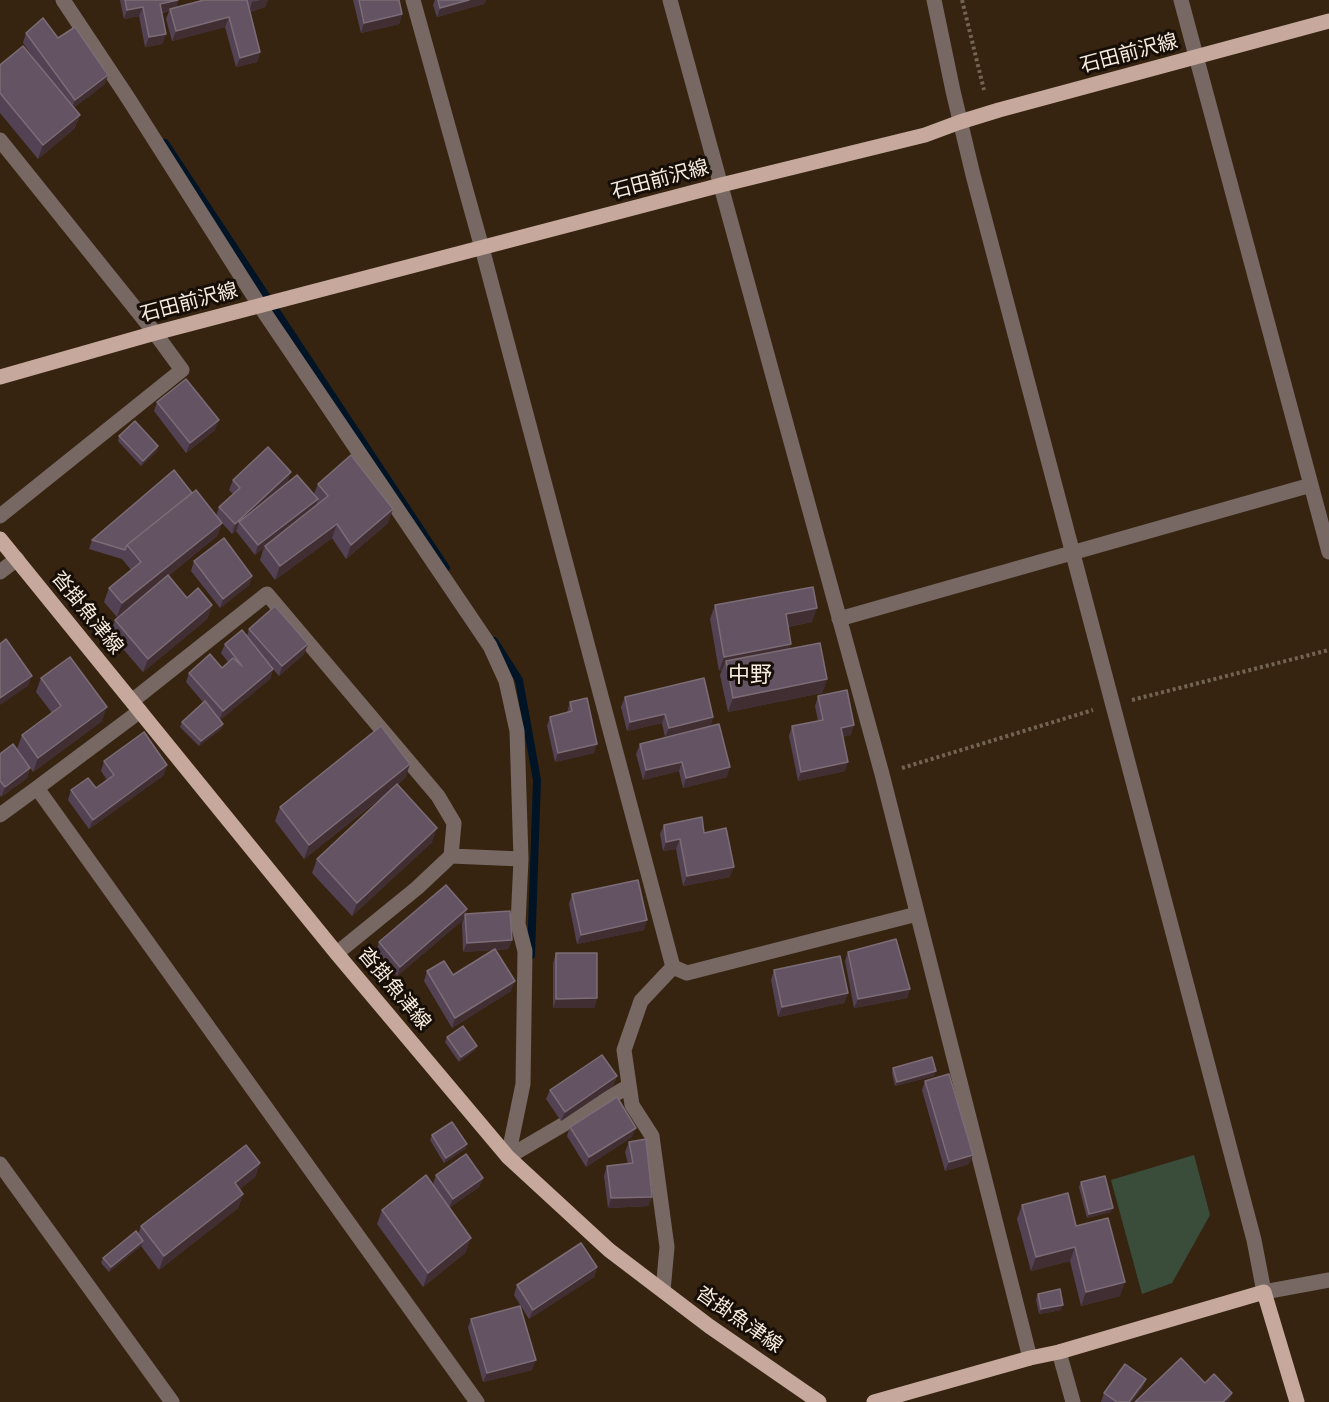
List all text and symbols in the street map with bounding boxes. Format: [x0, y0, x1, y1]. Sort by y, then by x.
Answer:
street label: 石田前沢線 [1078, 29, 1180, 79]
street label: 石田前沢線 [609, 155, 711, 205]
street label: 石田前沢線 [138, 278, 240, 328]
street label: 沓掛魚津線 [46, 567, 128, 659]
district label: 中野 [728, 663, 772, 689]
street label: 沓掛魚津線 [353, 943, 435, 1035]
street label: 沓掛魚津線 [691, 1281, 787, 1359]

